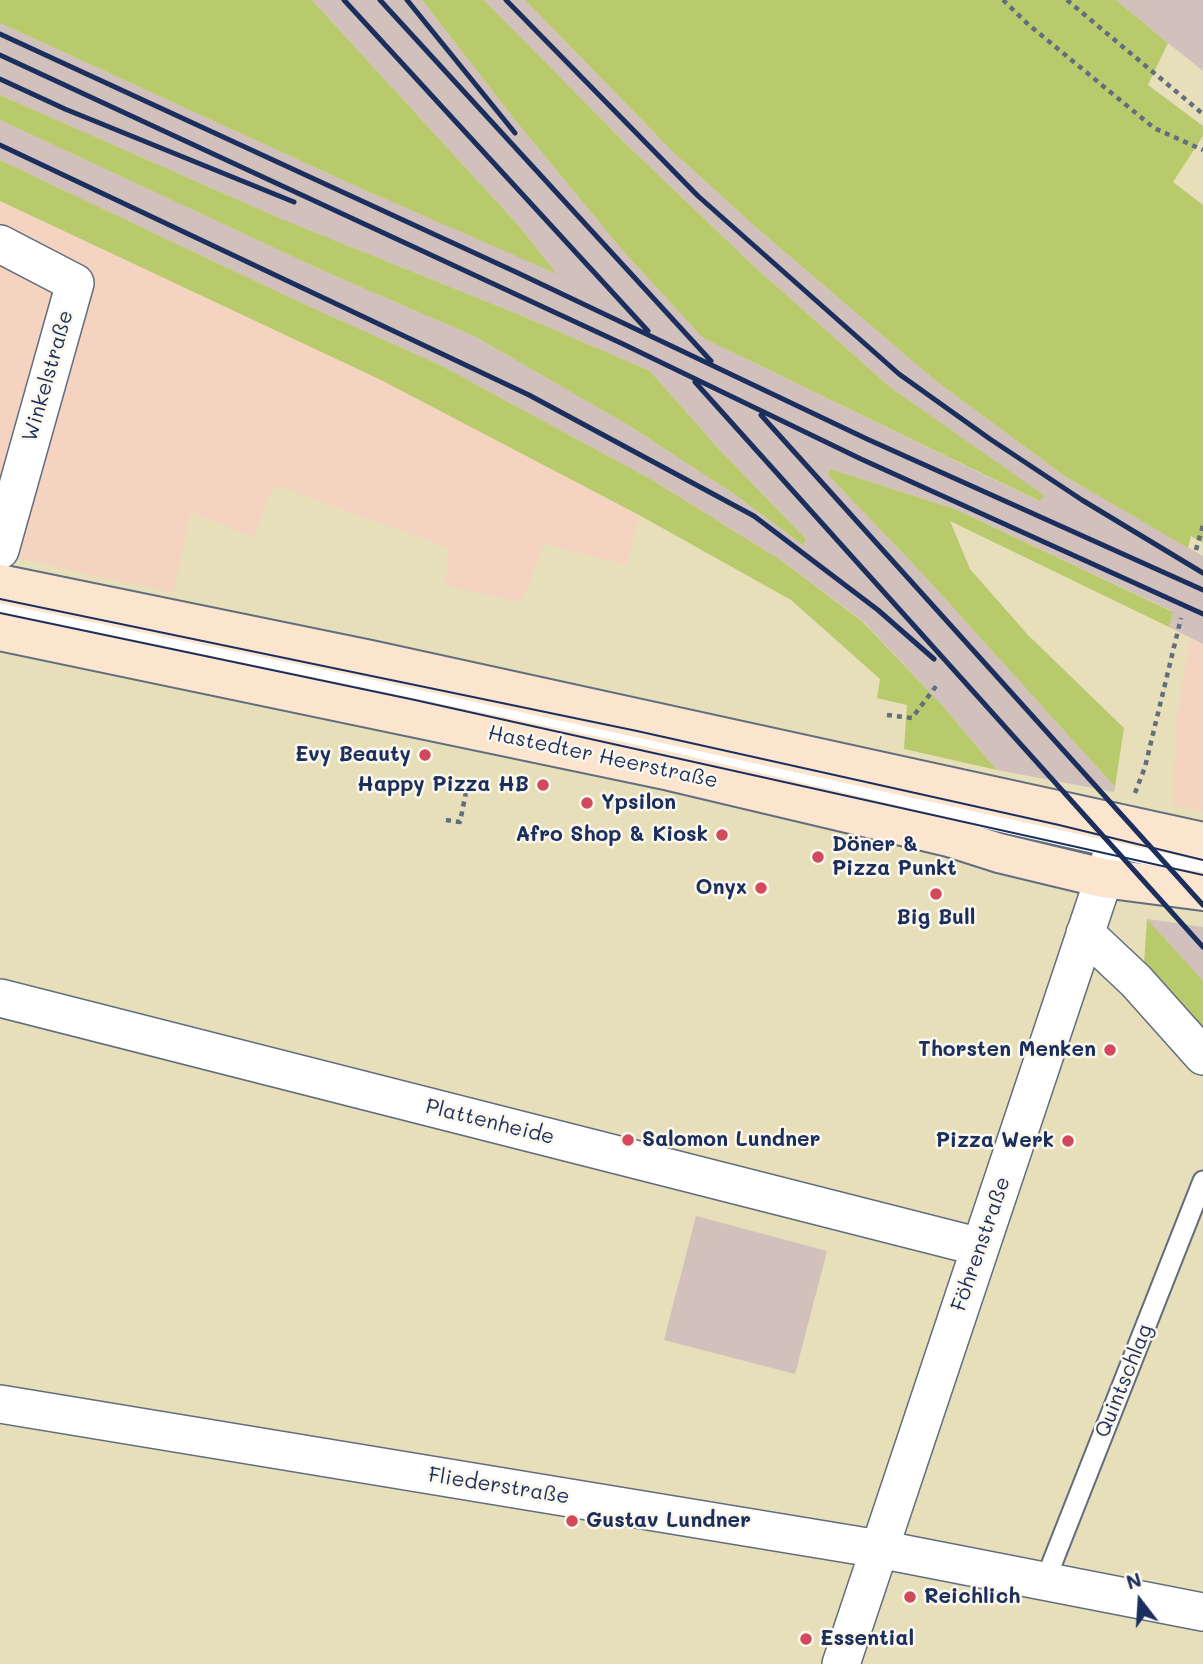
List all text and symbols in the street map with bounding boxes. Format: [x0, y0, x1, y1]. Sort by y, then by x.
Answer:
street label: Winkelstraße [17, 307, 79, 445]
street label: Hastedter Heerstraße [486, 720, 720, 794]
place label: Evy Beauty [295, 742, 411, 768]
marker: Evy Beauty [417, 747, 433, 763]
place label: Happy Pizza HB [357, 772, 529, 798]
marker: Happy Pizza HB [535, 777, 551, 793]
place label: Ypsilon [601, 790, 676, 816]
marker: Ypsilon [579, 795, 595, 811]
place label: Afro Shop & Kiosk [515, 822, 708, 848]
marker: Afro Shop & Kiosk [714, 827, 730, 843]
place label: Döner & Pizza Punkt [832, 832, 957, 882]
marker: Döner & Pizza Punkt [810, 849, 826, 865]
place label: Onyx [695, 875, 747, 901]
marker: Onyx [753, 880, 769, 896]
marker: Big Bull [928, 886, 944, 902]
place label: Big Bull [897, 905, 975, 931]
place label: Thorsten Menken [918, 1037, 1096, 1063]
marker: Thorsten Menken [1102, 1042, 1118, 1058]
street label: Plattenheide [423, 1094, 557, 1150]
place label: Salomon Lundner [642, 1127, 821, 1153]
place label: Pizza Werk [936, 1128, 1054, 1154]
marker: Salomon Lundner [620, 1132, 636, 1148]
marker: Pizza Werk [1060, 1133, 1076, 1149]
street label: Föhrenstraße [946, 1173, 1016, 1315]
street label: Quintschlag [1090, 1321, 1158, 1441]
street label: Fliederstraße [427, 1462, 571, 1510]
place label: Gustav Lundner [586, 1508, 751, 1534]
marker: Gustav Lundner [564, 1513, 580, 1529]
north arrow [1105, 1566, 1175, 1636]
text: N [1123, 1566, 1144, 1595]
place label: Reichlich [924, 1584, 1020, 1610]
marker: Reichlich [902, 1589, 918, 1605]
place label: Essential [820, 1626, 914, 1652]
marker: Essential [798, 1631, 814, 1647]

